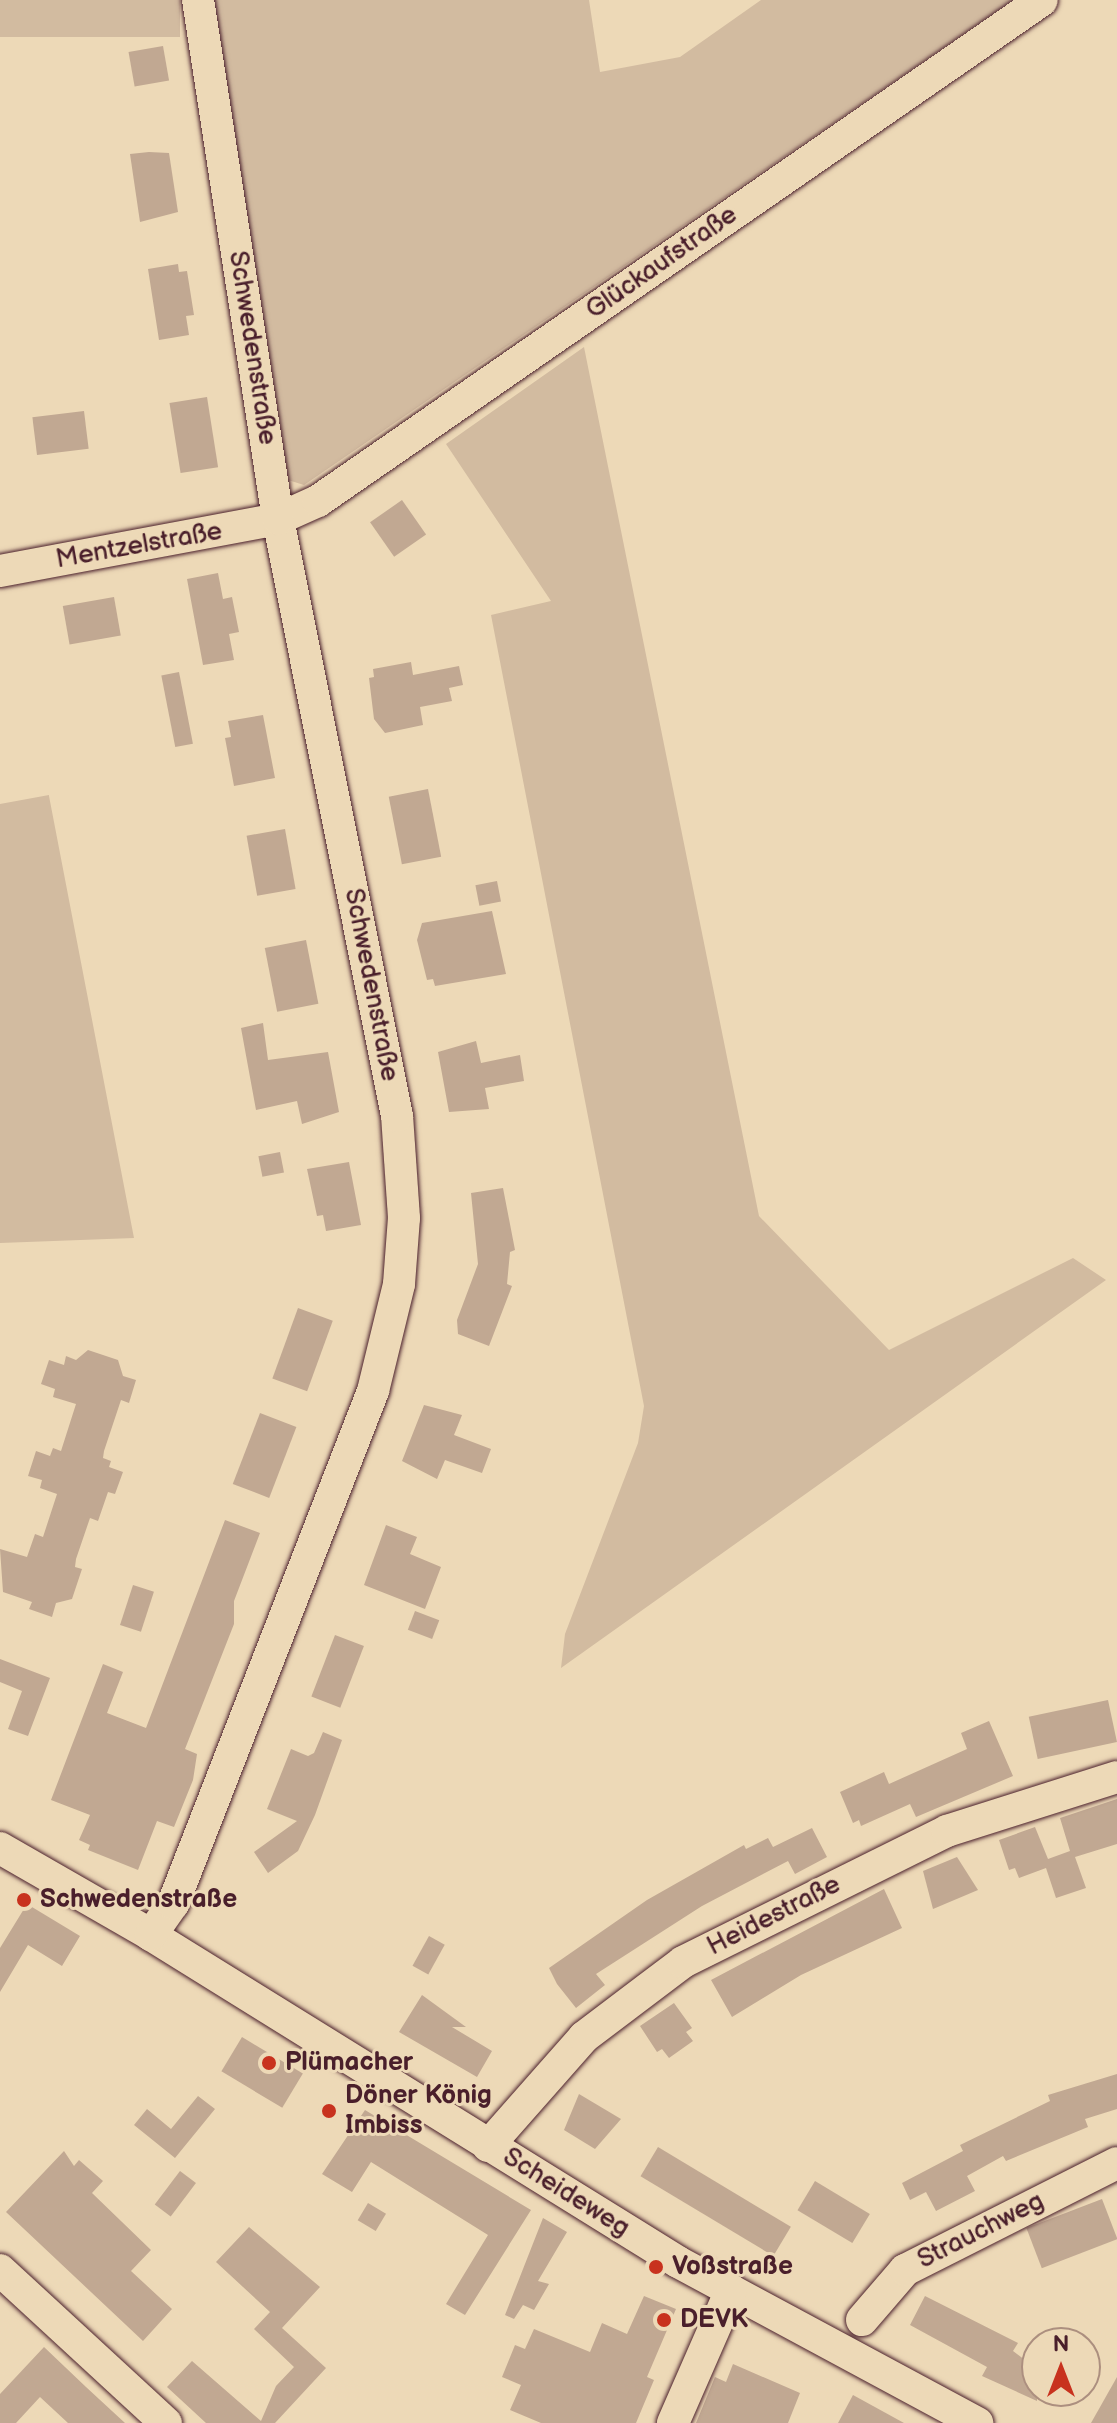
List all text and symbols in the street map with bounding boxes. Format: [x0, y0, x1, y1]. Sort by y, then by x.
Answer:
street label: Glückaufstraße [581, 199, 743, 327]
street label: Schwedenstraße [221, 249, 283, 447]
street label: Mentzelstraße [54, 516, 224, 576]
street label: Schwedenstraße [337, 886, 405, 1084]
street label: Heidestraße [702, 1869, 846, 1963]
place label: Schwedenstraße [40, 1884, 237, 1916]
marker: Schwedenstraße [15, 1891, 33, 1909]
place label: Plümacher [285, 2047, 413, 2079]
marker: Plümacher [260, 2054, 278, 2072]
place label: Döner König Imbiss [345, 2080, 492, 2142]
marker: Döner König Imbiss [320, 2102, 338, 2120]
street label: Scheideweg [497, 2142, 635, 2244]
street label: Strauchweg [913, 2186, 1049, 2276]
place label: Voßstraße [672, 2251, 793, 2283]
marker: Voßstraße [647, 2258, 665, 2276]
place label: DEVK [680, 2304, 748, 2336]
marker: DEVK [655, 2311, 673, 2329]
north arrow [1021, 2327, 1101, 2407]
text: N [1053, 2331, 1069, 2358]

